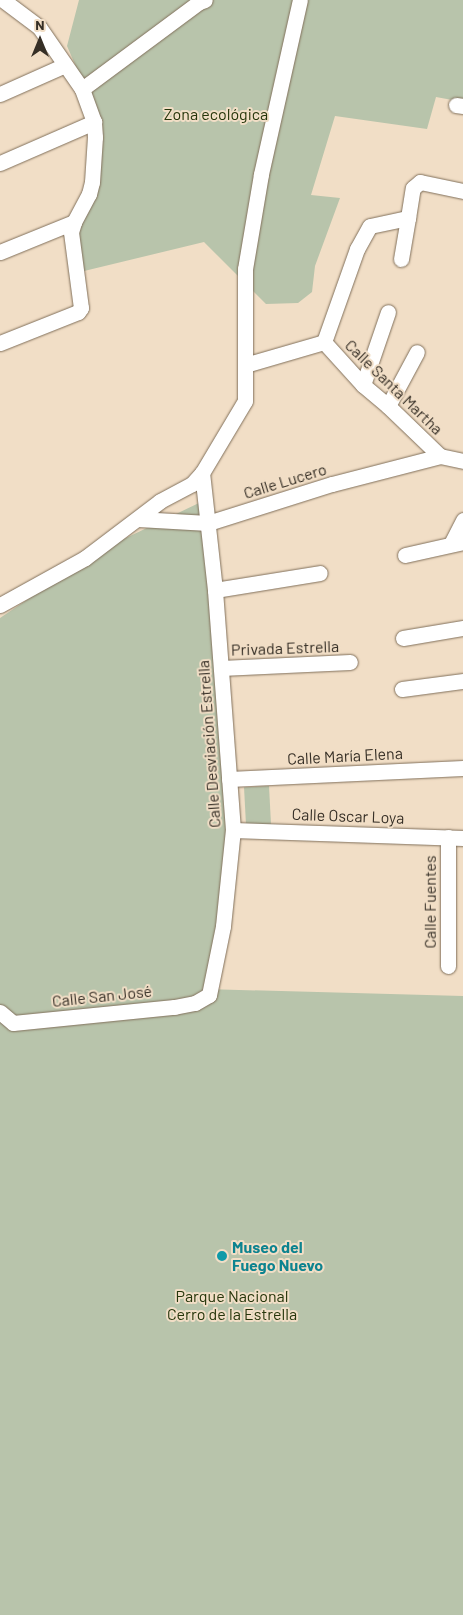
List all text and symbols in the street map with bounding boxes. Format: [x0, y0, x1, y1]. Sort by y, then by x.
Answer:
north arrow [15, 15, 65, 65]
text: N [35, 16, 45, 33]
park label: Zona ecológica [164, 104, 268, 124]
street label: Calle Santa Martha [341, 335, 447, 439]
street label: Calle Lucero [241, 459, 329, 503]
street label: Privada Estrella [231, 637, 339, 659]
street label: Calle Desviación Estrella [194, 660, 224, 828]
street label: Calle María Elena [287, 743, 403, 769]
street label: Calle Oscar Loya [291, 804, 405, 828]
street label: Calle Fuentes [420, 855, 440, 949]
street label: Calle San José [51, 981, 153, 1011]
place label: Museo del Fuego Nuevo [232, 1237, 323, 1275]
marker: Museo del Fuego Nuevo [216, 1250, 228, 1262]
park label: Parque Nacional Cerro de la Estrella [167, 1286, 297, 1324]

